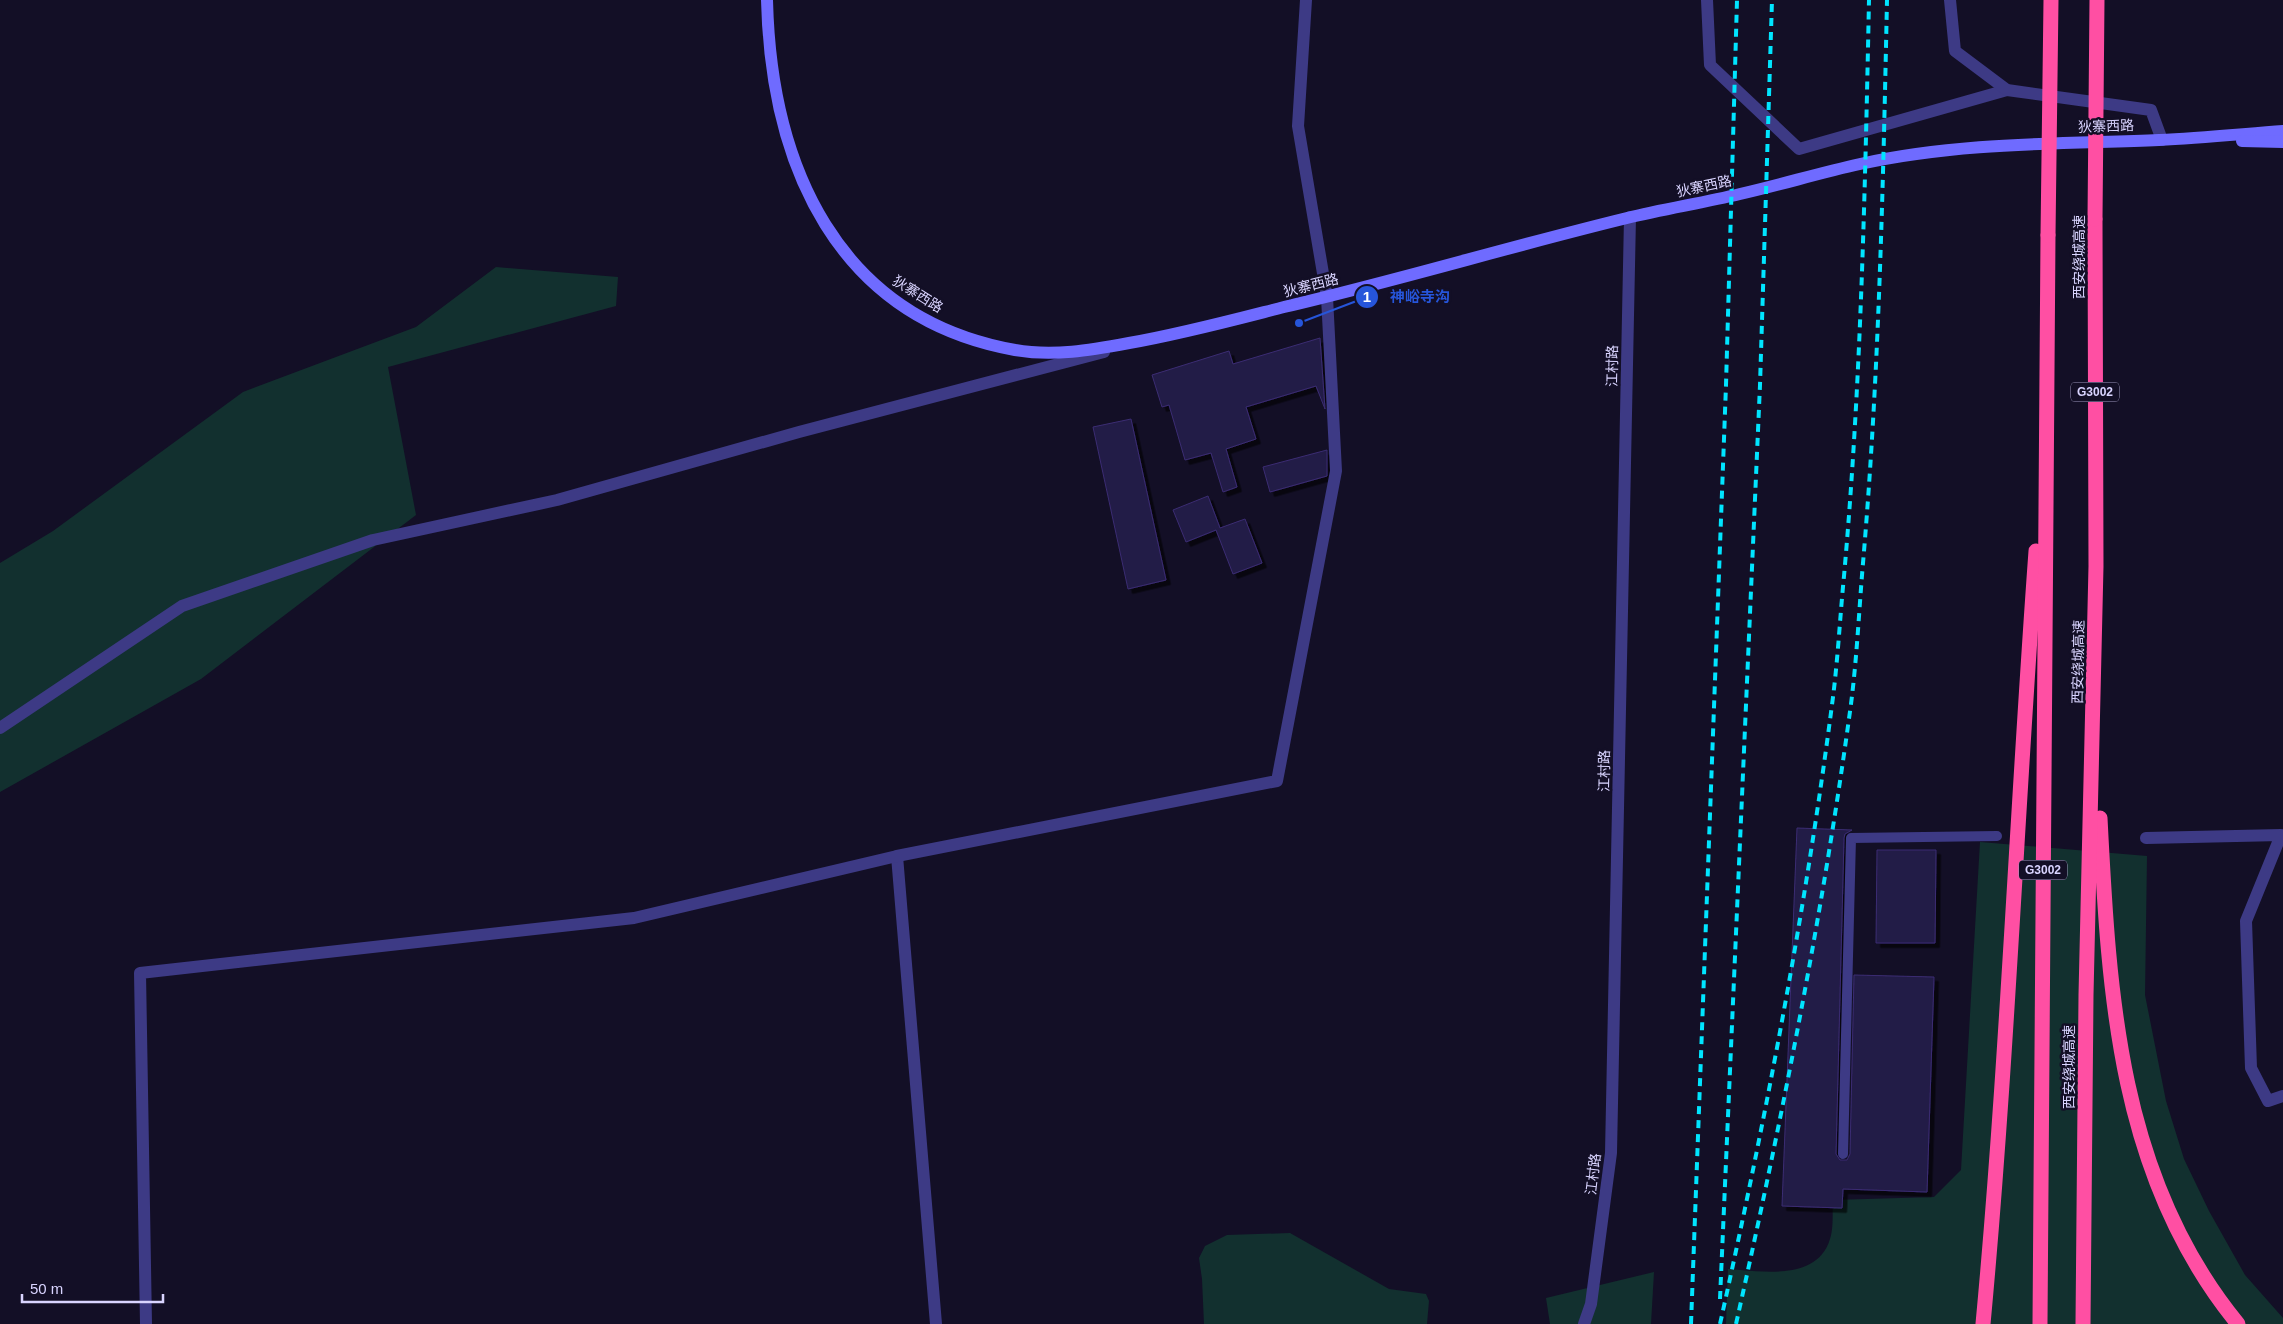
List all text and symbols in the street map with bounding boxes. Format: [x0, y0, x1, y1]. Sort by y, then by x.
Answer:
street label: 狄寨西路 [2078, 117, 2134, 135]
street label: 狄寨西路 [1675, 172, 1733, 200]
street label: 西安绕城高速 [2071, 215, 2087, 299]
street label: 狄寨西路 [1282, 270, 1340, 300]
street label: 狄寨西路 [890, 272, 946, 316]
callout: 神峪寺沟 [1355, 282, 1460, 312]
text: 1 [1363, 288, 1371, 305]
text: 神峪寺沟 [1390, 288, 1450, 305]
street label: 江村路 [1604, 345, 1620, 387]
road number: G3002 [2071, 382, 2119, 402]
street label: 西安绕城高速 [2069, 620, 2087, 704]
street label: 江村路 [1596, 750, 1612, 792]
road number: G3002 [2019, 860, 2067, 880]
street label: 西安绕城高速 [2061, 1025, 2077, 1109]
street label: 江村路 [1583, 1152, 1603, 1196]
scale bar [22, 1272, 164, 1304]
text: 50 m [30, 1280, 63, 1297]

